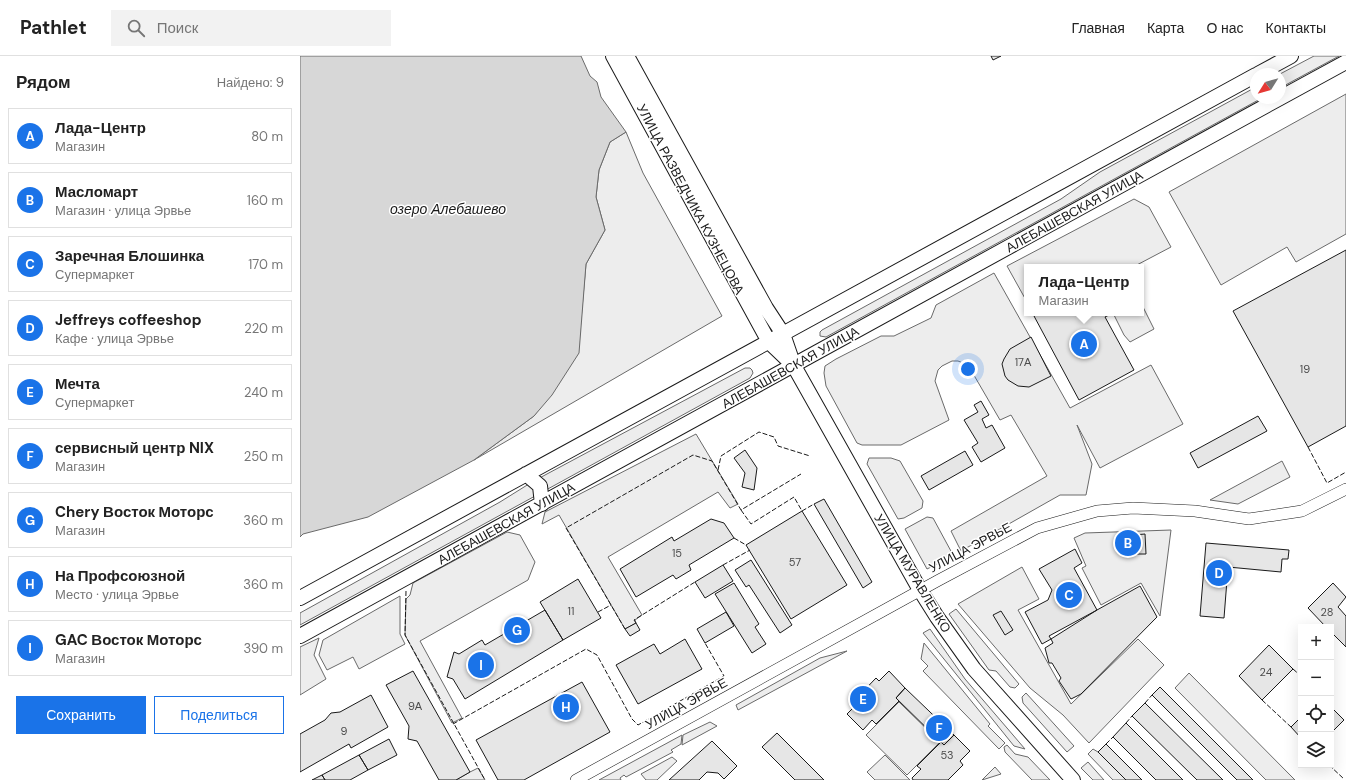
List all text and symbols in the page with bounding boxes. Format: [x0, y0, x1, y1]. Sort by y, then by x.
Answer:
search box [111, 10, 391, 46]
text: Pathlet [20, 15, 87, 40]
icon: search [125, 17, 147, 39]
text: Поиск [157, 18, 198, 38]
text: Главная [1072, 19, 1125, 37]
text: Карта [1147, 19, 1184, 37]
text: О нас [1206, 19, 1244, 37]
text: Контакты [1266, 19, 1326, 37]
north arrow [1250, 68, 1286, 104]
text: Рядом [16, 71, 71, 93]
text: Найдено: 9 [217, 74, 284, 91]
street label: УЛИЦА РАЗВЕДЧИКА КУЗНЕЦОВА [633, 101, 748, 298]
text: Лада-Центр [55, 118, 146, 138]
text: A [25, 128, 35, 145]
text: 80 m [251, 128, 283, 145]
text: Магазин [55, 138, 105, 155]
street label: АЛЕБАШЕВСКАЯ УЛИЦА [1003, 166, 1146, 256]
text: Масломарт [55, 182, 138, 202]
text: B [26, 192, 34, 209]
text: 160 m [247, 192, 283, 209]
water label: озеро Алебашево [390, 200, 506, 218]
text: Магазин · улица Эрвье [55, 202, 191, 219]
text: Заречная Блошинка [55, 246, 204, 266]
text: C [25, 256, 35, 273]
text: 170 m [248, 256, 283, 273]
popup [1024, 264, 1144, 316]
text: Супермаркет [55, 266, 134, 283]
text: Лада-Центр [1039, 272, 1129, 292]
text: Магазин [1039, 292, 1089, 309]
text: Jeffreys coffeeshop [55, 310, 202, 330]
text: D [25, 320, 35, 337]
text: 220 m [244, 320, 283, 337]
street label: АЛЕБАШЕВСКАЯ УЛИЦА [719, 322, 862, 412]
pin: A [1071, 329, 1097, 359]
text: Кафе · улица Эрвье [55, 330, 174, 347]
house number: 17А [1015, 355, 1032, 369]
your location [958, 359, 978, 379]
house number: 19 [1300, 362, 1310, 376]
text: Мечта [55, 374, 100, 394]
text: E [26, 384, 34, 401]
text: 240 m [244, 384, 283, 401]
text: Супермаркет [55, 394, 134, 411]
text: сервисный центр NIX [55, 438, 214, 458]
text: F [26, 448, 34, 465]
text: 250 m [244, 448, 283, 465]
text: Магазин [55, 458, 105, 475]
street label: АЛЕБАШЕВСКАЯ УЛИЦА [435, 478, 578, 568]
text: Chery Восток Моторс [55, 502, 214, 522]
street label: УЛИЦА МУРАВЛЕНКО [870, 511, 955, 636]
text: G [25, 512, 35, 529]
text: 360 m [243, 512, 283, 529]
street label: УЛИЦА ЭРВЬЕ [926, 518, 1015, 576]
text: Магазин [55, 522, 105, 539]
pin: B [1115, 528, 1141, 558]
house number: 15 [672, 546, 682, 560]
house number: 57 [789, 555, 801, 569]
pin: D [1206, 558, 1232, 588]
text: На Профсоюзной [55, 566, 185, 586]
text: H [25, 576, 35, 593]
text: 360 m [243, 576, 283, 593]
pin: C [1056, 580, 1082, 610]
text: Место · улица Эрвье [55, 586, 179, 603]
house number: 11 [568, 604, 574, 618]
house number: 28 [1321, 605, 1333, 619]
pin: G [504, 615, 530, 645]
map controls [1298, 624, 1334, 768]
button: + [1298, 624, 1334, 660]
text: GAC Восток Моторс [55, 630, 202, 650]
text: I [28, 640, 32, 657]
text: 390 m [244, 640, 283, 657]
text: Магазин [55, 650, 105, 667]
pin: I [468, 650, 494, 680]
button: − [1298, 660, 1334, 696]
house number: 24 [1260, 665, 1273, 679]
street label: УЛИЦА ЭРВЬЕ [642, 674, 731, 733]
pin: E [850, 684, 876, 714]
pin: H [553, 692, 579, 722]
button: Сохранить [16, 696, 146, 734]
button: Поделиться [154, 696, 284, 734]
button: locate [1298, 696, 1334, 732]
house number: 9А [408, 699, 423, 713]
pin: F [926, 713, 952, 743]
house number: 9 [341, 724, 348, 738]
button: layers [1298, 732, 1334, 768]
house number: 53 [940, 748, 954, 762]

